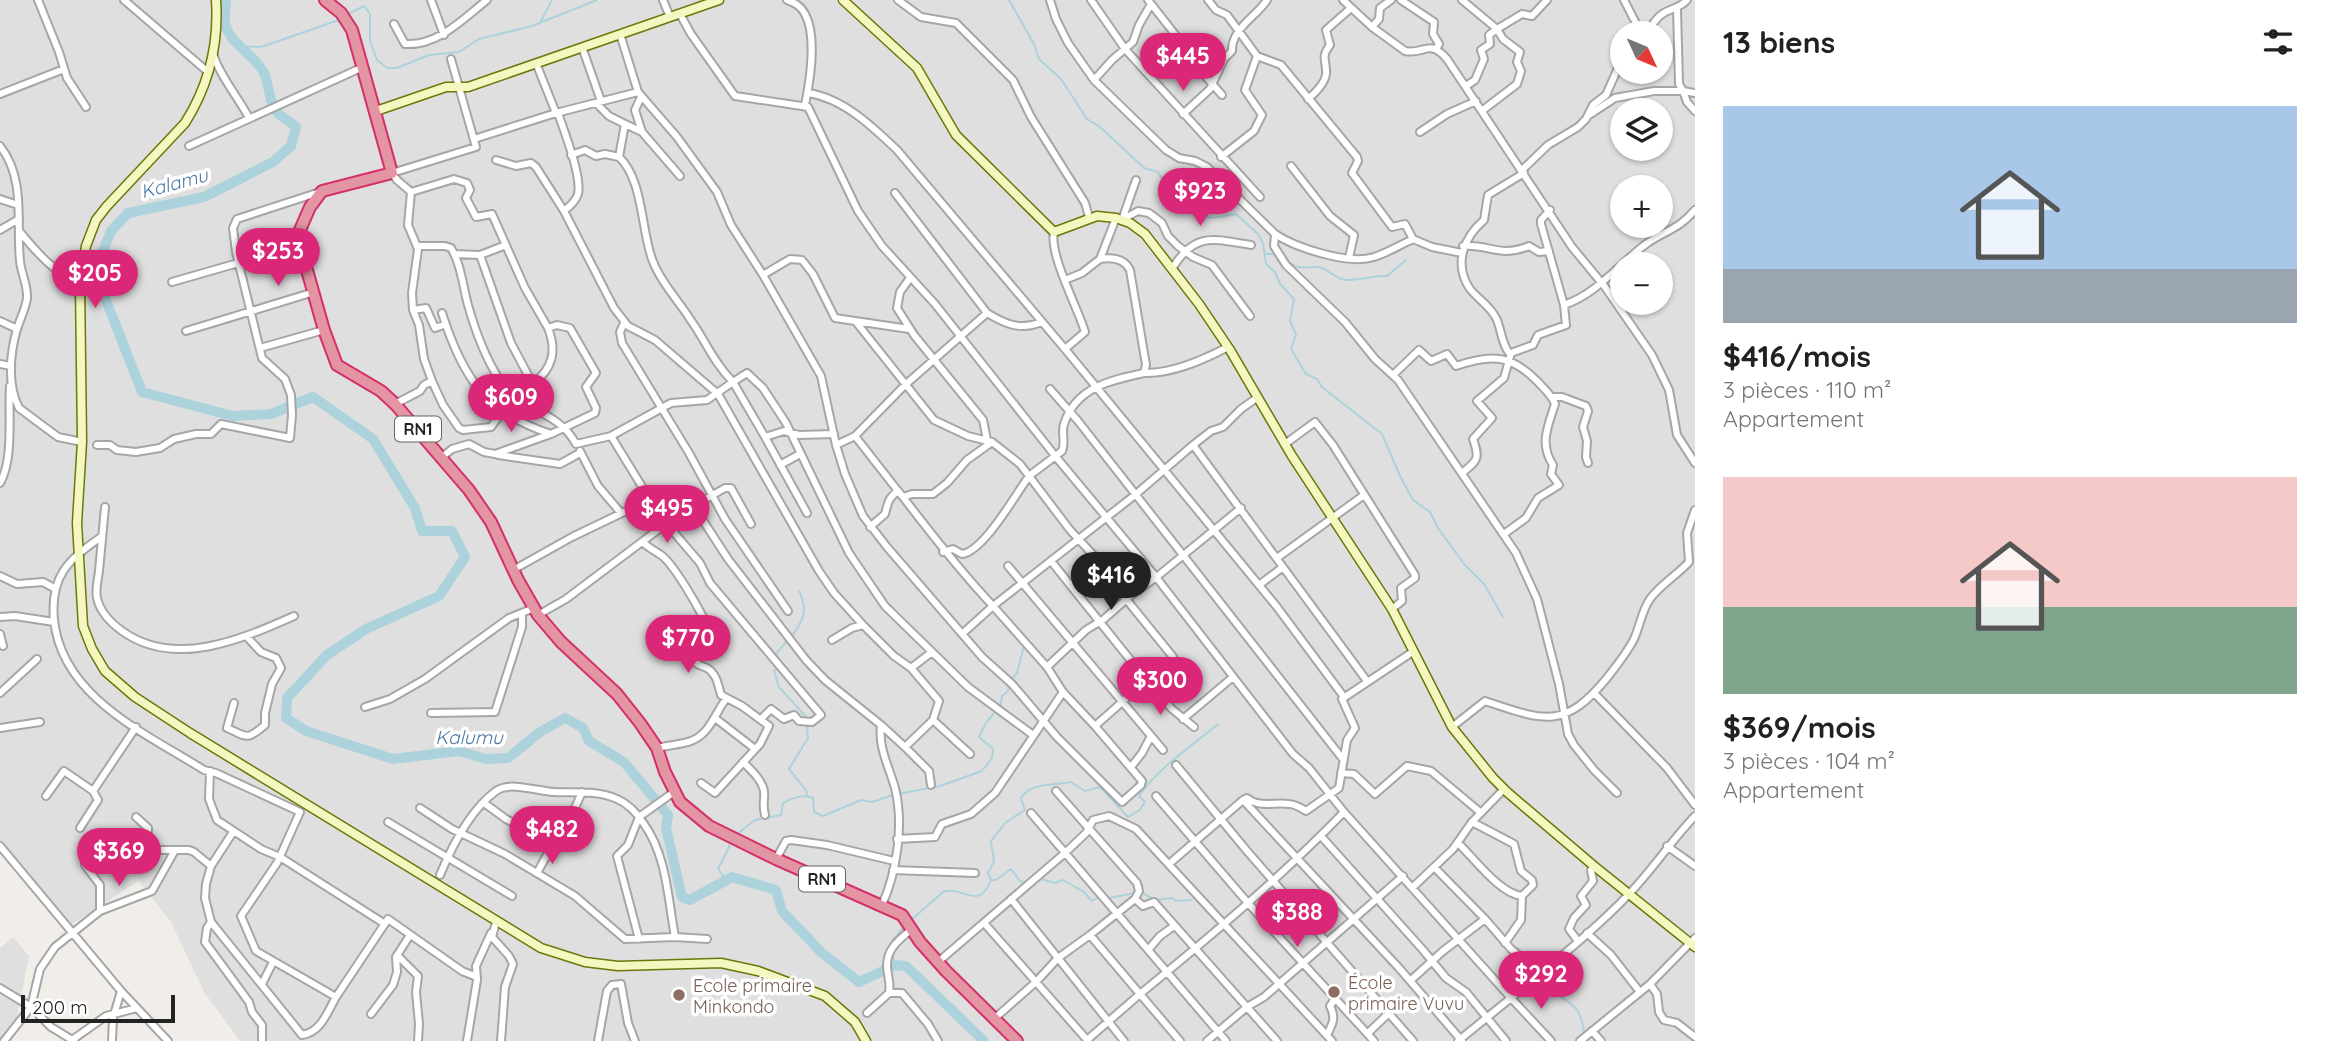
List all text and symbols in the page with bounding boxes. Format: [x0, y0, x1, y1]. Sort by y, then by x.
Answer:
north arrow [1610, 21, 1673, 84]
map controls [1610, 21, 1673, 315]
text: 13 biens [1723, 23, 1835, 61]
icon: filters [2259, 23, 2297, 61]
pin: $445 [1142, 34, 1224, 93]
text: $445 [1156, 41, 1210, 70]
button: layers [1610, 98, 1673, 161]
icon: home [1947, 152, 2073, 278]
water label: Kalamu [138, 162, 211, 203]
pin: $923 [1159, 168, 1241, 228]
button: + [1610, 175, 1673, 238]
text: $923 [1174, 176, 1226, 205]
pin: $253 [237, 229, 319, 288]
text: $253 [252, 236, 304, 265]
pin: $205 [54, 250, 136, 310]
button: − [1610, 252, 1673, 315]
text: $205 [68, 258, 122, 287]
text: $416/mois [1723, 337, 1871, 375]
pin: $609 [470, 374, 552, 434]
text: 3 pièces · 110 m² [1723, 375, 1891, 404]
text: $609 [484, 382, 538, 411]
text: Appartement [1723, 404, 1864, 433]
road number: RN1 [395, 416, 441, 442]
pin: $495 [626, 486, 708, 545]
text: $495 [640, 493, 694, 522]
icon: home [1947, 523, 2073, 649]
pin: $416 [1070, 552, 1152, 612]
text: $416 [1087, 560, 1135, 589]
pin: $770 [647, 616, 729, 675]
text: $770 [661, 623, 715, 652]
pin: $300 [1119, 658, 1201, 717]
text: $300 [1133, 665, 1187, 694]
text: $369/mois [1723, 708, 1876, 746]
water label: Kalumu [435, 725, 504, 749]
text: 3 pièces · 104 m² [1723, 746, 1895, 775]
text: Appartement [1723, 775, 1864, 804]
pin: $482 [511, 806, 593, 866]
text: $482 [526, 814, 578, 843]
pin: $369 [78, 828, 160, 888]
text: $369 [93, 836, 145, 865]
road number: RN1 [799, 866, 845, 892]
pin: $388 [1256, 890, 1338, 949]
text: $388 [1271, 897, 1323, 926]
pin: $292 [1500, 951, 1582, 1011]
text: $292 [1515, 959, 1567, 988]
place label: École primaire Vuvu [1348, 971, 1464, 1015]
place label: Ecole primaire Minkondo [693, 974, 812, 1018]
marker: École primaire Vuvu [1326, 984, 1342, 1000]
marker: Ecole primaire Minkondo [671, 987, 687, 1003]
scale bar [21, 992, 175, 1024]
text: 200 m [32, 995, 88, 1019]

